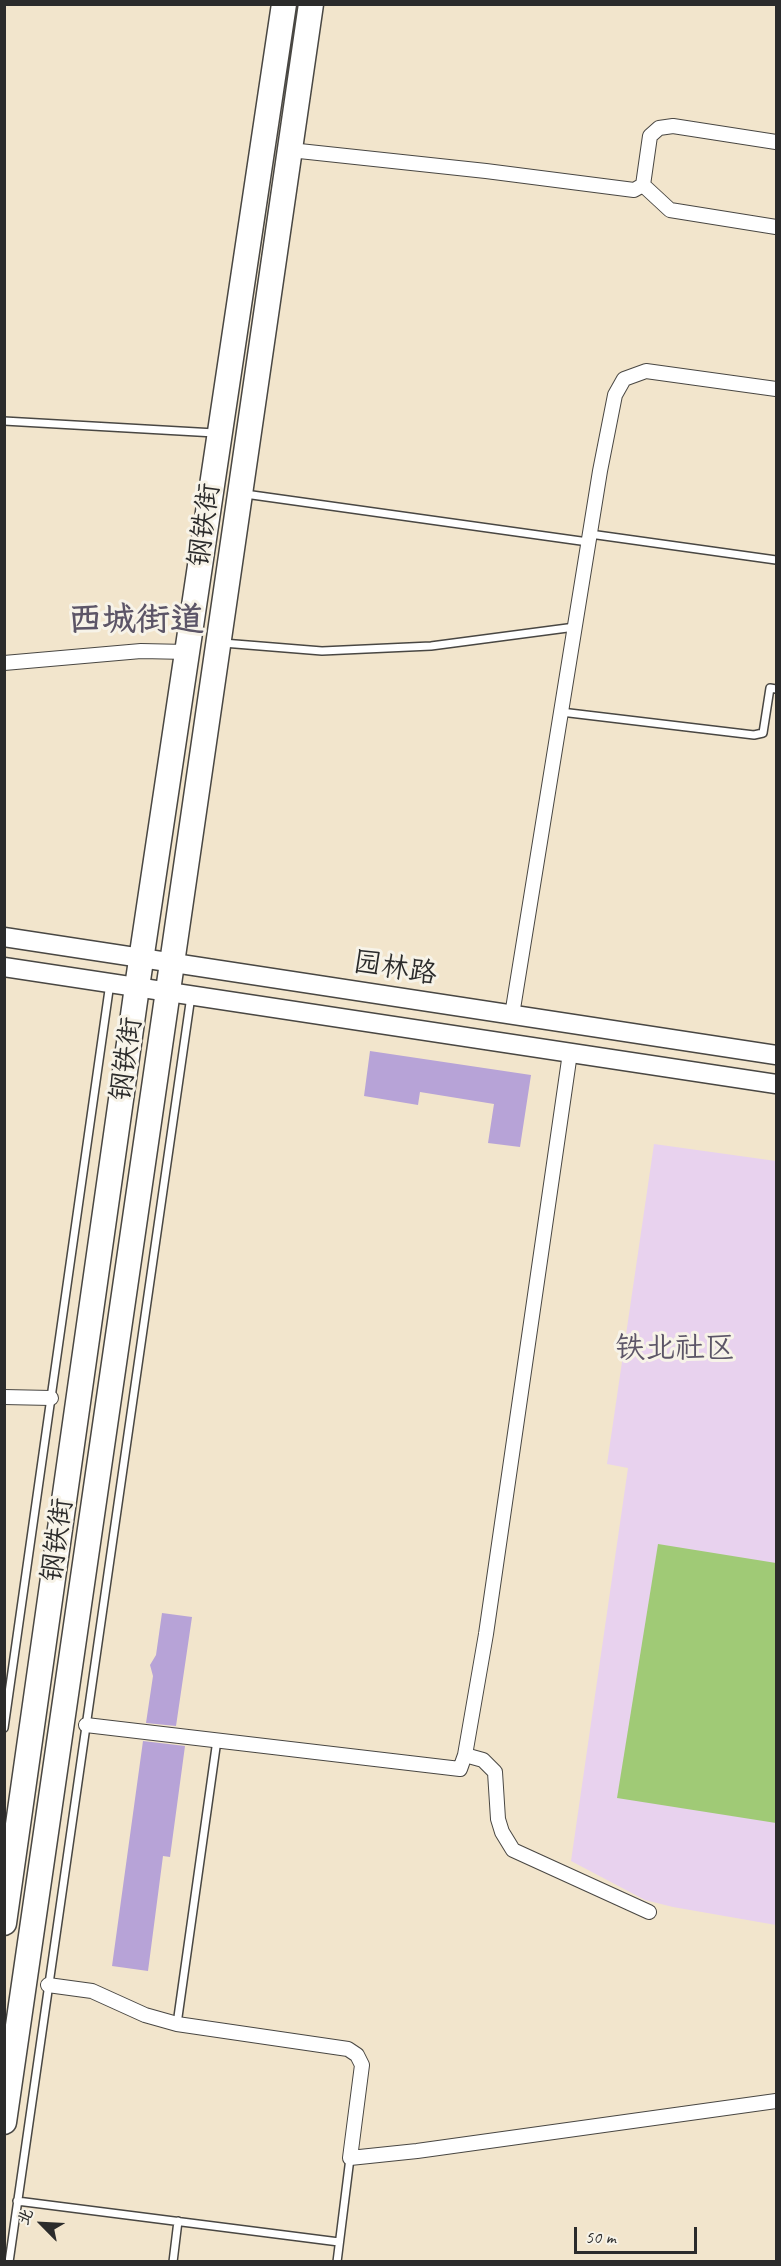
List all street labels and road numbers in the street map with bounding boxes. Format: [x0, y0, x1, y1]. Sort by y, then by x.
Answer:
street label: 钢铁街 [183, 481, 227, 569]
street label: 园林路 [351, 946, 439, 992]
street label: 钢铁街 [105, 1015, 149, 1103]
street label: 钢铁街 [36, 1496, 80, 1584]

